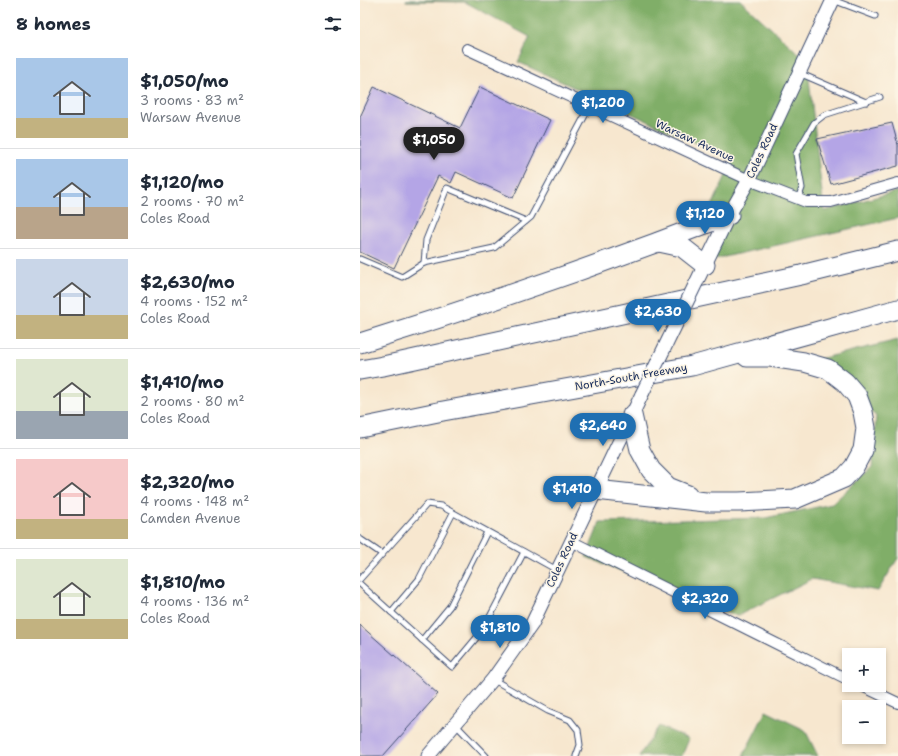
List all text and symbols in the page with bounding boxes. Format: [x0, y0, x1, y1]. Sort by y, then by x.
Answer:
text: 8 homes [16, 13, 91, 35]
icon: filters [322, 13, 344, 35]
text: $1,050/mo [140, 70, 229, 92]
icon: home [48, 74, 96, 122]
pin: $1,200 [570, 90, 636, 124]
text: 3 rooms · 83 m² [140, 92, 244, 109]
text: $1,200 [581, 94, 625, 111]
text: Warsaw Avenue [140, 109, 241, 126]
street label: Warsaw Avenue [653, 116, 737, 166]
street label: Coles Road [743, 121, 781, 181]
pin: $1,050 [401, 127, 467, 161]
text: $1,050 [412, 131, 456, 148]
text: $1,120/mo [140, 171, 224, 193]
icon: home [48, 175, 96, 223]
text: 2 rooms · 70 m² [140, 193, 244, 210]
pin: $1,120 [672, 201, 738, 235]
text: $1,120 [685, 205, 725, 222]
text: Coles Road [140, 210, 210, 227]
text: $2,630/mo [140, 271, 235, 293]
icon: home [48, 275, 96, 323]
text: 4 rooms · 152 m² [140, 293, 248, 310]
pin: $2,630 [625, 299, 691, 333]
text: $2,630 [634, 303, 682, 320]
text: Coles Road [140, 310, 210, 327]
street label: North-South Freeway [573, 360, 689, 394]
text: $1,410/mo [140, 371, 224, 393]
icon: home [48, 375, 96, 423]
text: 2 rooms · 80 m² [140, 393, 244, 410]
text: Coles Road [140, 410, 210, 427]
pin: $2,640 [570, 413, 636, 447]
text: $2,640 [579, 417, 627, 434]
text: $2,320/mo [140, 471, 235, 493]
icon: home [48, 475, 96, 523]
pin: $1,410 [539, 476, 605, 510]
text: $1,410 [552, 480, 592, 497]
text: 4 rooms · 148 m² [140, 493, 249, 510]
text: Camden Avenue [140, 510, 241, 527]
street label: Coles Road [543, 530, 581, 590]
text: $1,810/mo [140, 571, 225, 593]
icon: home [48, 575, 96, 623]
pin: $2,320 [672, 586, 738, 620]
text: $2,320 [681, 590, 729, 607]
text: 4 rooms · 136 m² [140, 593, 249, 610]
text: Coles Road [140, 610, 210, 627]
pin: $1,810 [467, 615, 533, 649]
text: $1,810 [480, 619, 520, 636]
map controls [842, 648, 886, 744]
button: + [842, 648, 886, 692]
button: − [842, 700, 886, 744]

